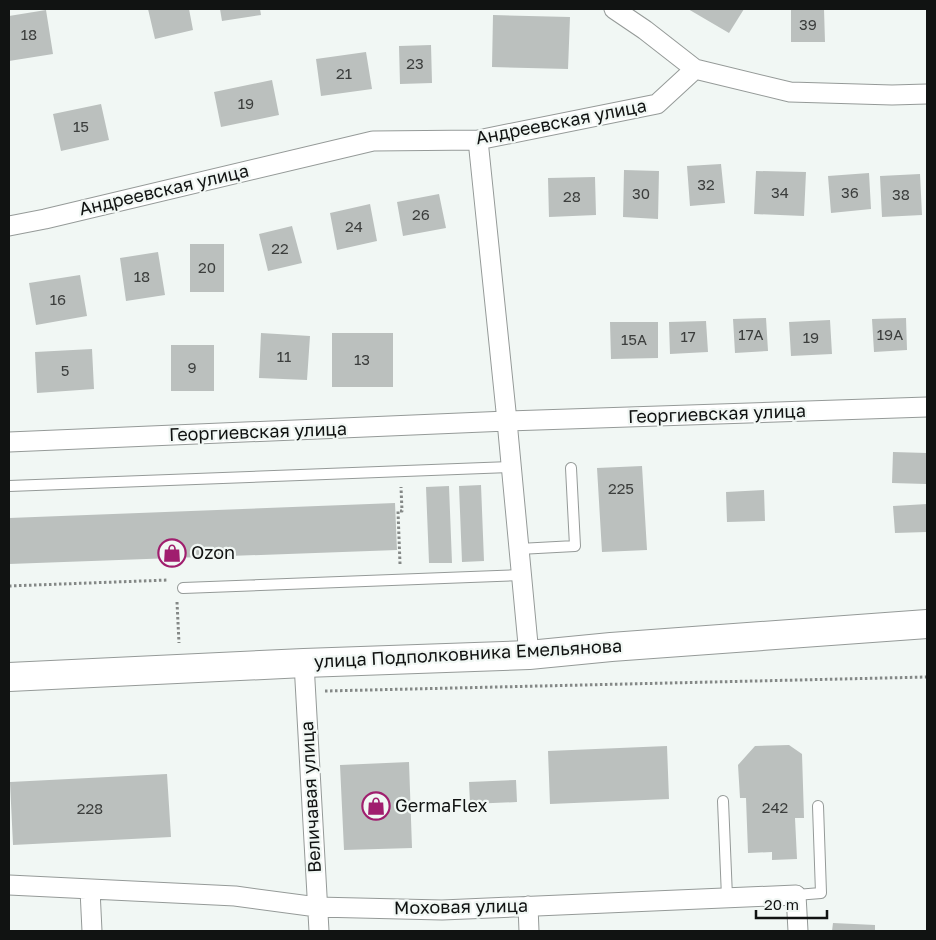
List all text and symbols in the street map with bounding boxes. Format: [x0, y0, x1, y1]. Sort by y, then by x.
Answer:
house number: 39 [799, 15, 817, 33]
house number: 18 [21, 25, 37, 43]
house number: 23 [406, 54, 424, 72]
house number: 21 [336, 64, 352, 82]
house number: 19 [238, 94, 254, 112]
street label: Андреевская улица [473, 94, 648, 148]
house number: 15 [73, 117, 89, 135]
street label: Андреевская улица [77, 159, 251, 219]
house number: 32 [697, 175, 715, 193]
house number: 34 [771, 183, 789, 201]
house number: 36 [841, 183, 859, 201]
house number: 30 [632, 184, 650, 202]
house number: 38 [892, 185, 910, 203]
house number: 28 [563, 187, 581, 205]
house number: 26 [412, 205, 430, 223]
house number: 24 [345, 217, 363, 235]
house number: 22 [271, 239, 289, 257]
house number: 20 [198, 258, 216, 276]
house number: 18 [134, 267, 150, 285]
house number: 16 [50, 290, 66, 308]
house number: 17А [738, 325, 764, 343]
house number: 19А [877, 325, 903, 343]
house number: 17 [680, 327, 696, 345]
house number: 19 [803, 328, 819, 346]
house number: 15А [621, 330, 647, 348]
house number: 11 [277, 347, 291, 365]
house number: 13 [354, 350, 370, 368]
house number: 9 [187, 358, 197, 376]
house number: 5 [61, 361, 69, 379]
street label: Георгиевская улица [628, 399, 806, 427]
street label: Георгиевская улица [169, 417, 347, 445]
house number: 225 [608, 479, 634, 497]
shop icon: Ozon [157, 538, 187, 568]
place label: Ozon [191, 541, 235, 563]
street label: улица Подполковника Емельянова [313, 634, 623, 672]
street label: Величавая улица [295, 721, 325, 873]
shop icon: GermaFlex [361, 791, 391, 821]
place label: GermaFlex [395, 794, 488, 816]
house number: 242 [762, 798, 788, 816]
house number: 228 [77, 799, 103, 817]
scale bar [756, 888, 827, 920]
street label: Моховая улица [394, 894, 528, 918]
text: 20 m [764, 895, 799, 913]

